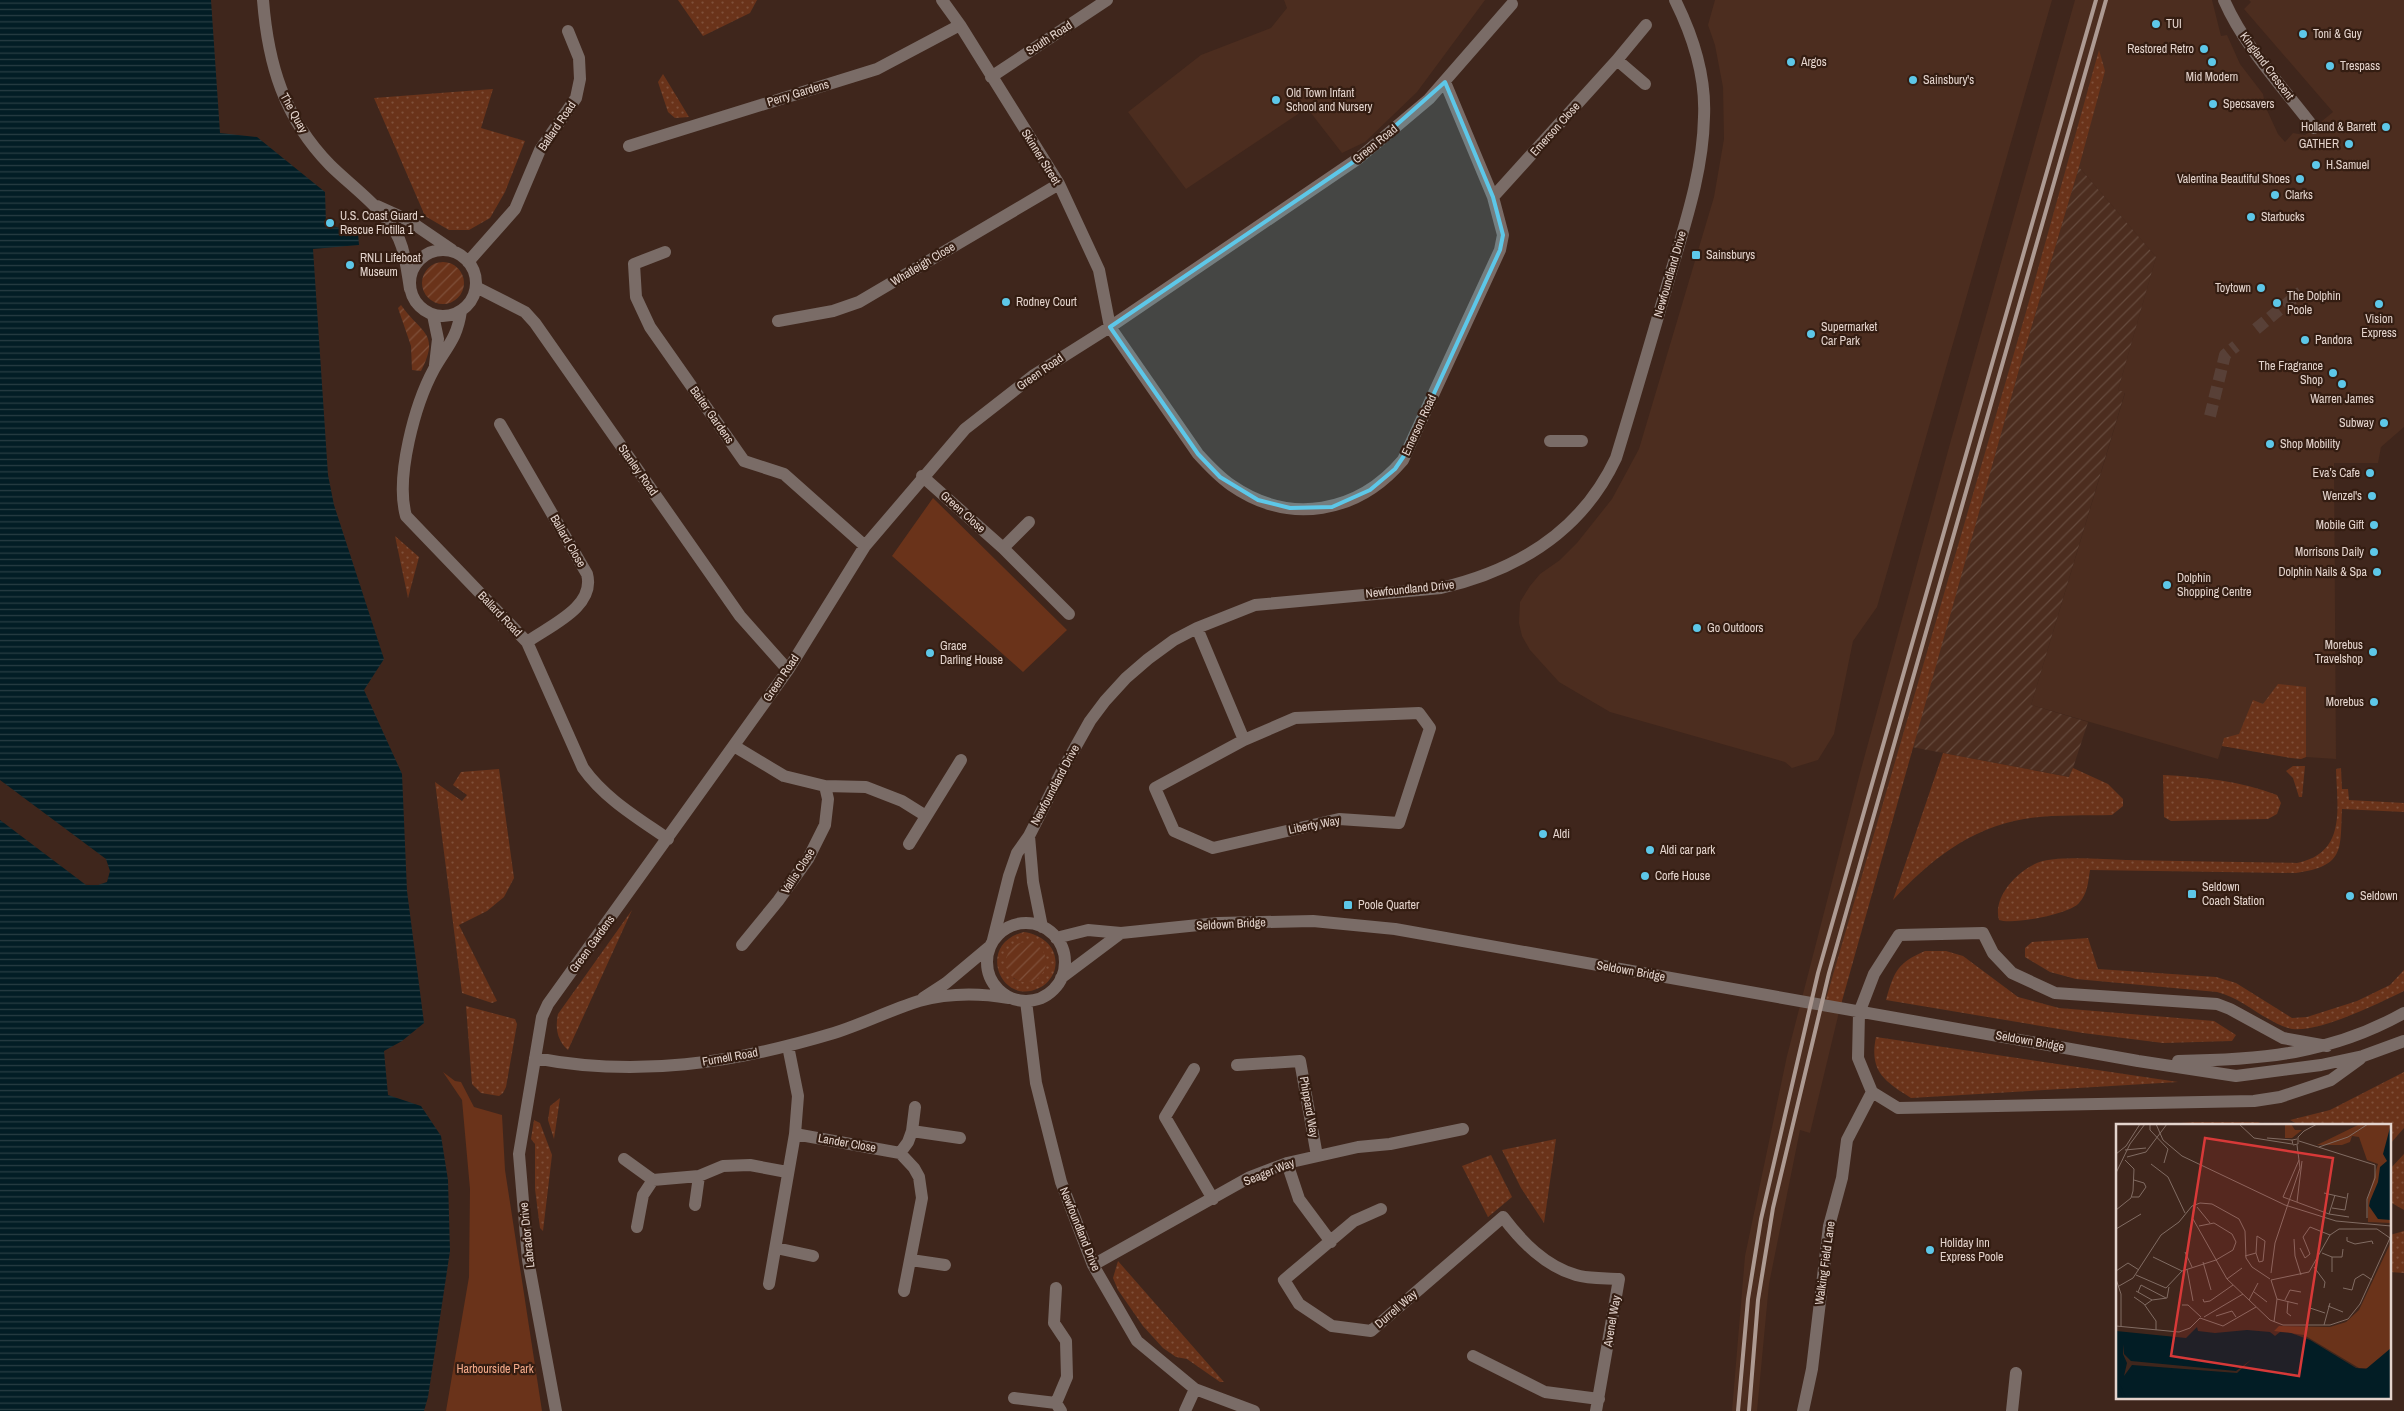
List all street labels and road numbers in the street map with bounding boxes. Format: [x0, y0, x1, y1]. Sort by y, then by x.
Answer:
street label: South Road [1023, 17, 1075, 59]
street label: Kingland Crescent [2236, 29, 2298, 103]
street label: Perry Gardens [765, 76, 831, 110]
street label: The Quay [277, 90, 312, 136]
street label: Ballard Road [534, 98, 580, 154]
street label: Emerson Close [1527, 99, 1583, 159]
street label: Green Road [1349, 121, 1401, 167]
street label: Skinner Street [1018, 126, 1065, 188]
street label: Newfoundland Drive [1650, 229, 1690, 319]
street label: Whatleigh Close [888, 239, 958, 289]
street label: Green Road [1013, 350, 1067, 394]
street label: Baiter Gardens [686, 383, 738, 447]
street label: Emerson Road [1398, 392, 1440, 458]
street label: Stanley Road [615, 441, 661, 499]
street label: Green Close [937, 488, 989, 536]
street label: Ballard Close [546, 512, 590, 570]
street label: Newfoundland Drive [1365, 576, 1455, 602]
street label: Ballard Road [474, 588, 526, 640]
street label: Green Road [759, 651, 803, 705]
street label: Newfoundland Drive [1027, 742, 1083, 828]
street label: Liberty Way [1287, 812, 1341, 838]
street label: Vallis Close [777, 845, 819, 897]
street label: Green Gardens [566, 912, 618, 976]
street label: Seldown Bridge [1196, 914, 1266, 934]
street label: Seldown Bridge [1595, 957, 1667, 985]
street label: Seldown Bridge [1994, 1027, 2066, 1055]
street label: Furnell Road [701, 1044, 759, 1070]
street label: Phippard Way [1296, 1075, 1322, 1139]
street label: Lander Close [817, 1130, 877, 1156]
street label: Seager Way [1241, 1154, 1297, 1189]
street label: Newfoundland Drive [1056, 1185, 1104, 1273]
street label: Labrador Drive [516, 1202, 538, 1268]
street label: Walking Field Lane [1811, 1220, 1839, 1306]
street label: Durrell Way [1371, 1286, 1421, 1332]
street label: Avenel Way [1599, 1294, 1624, 1349]

